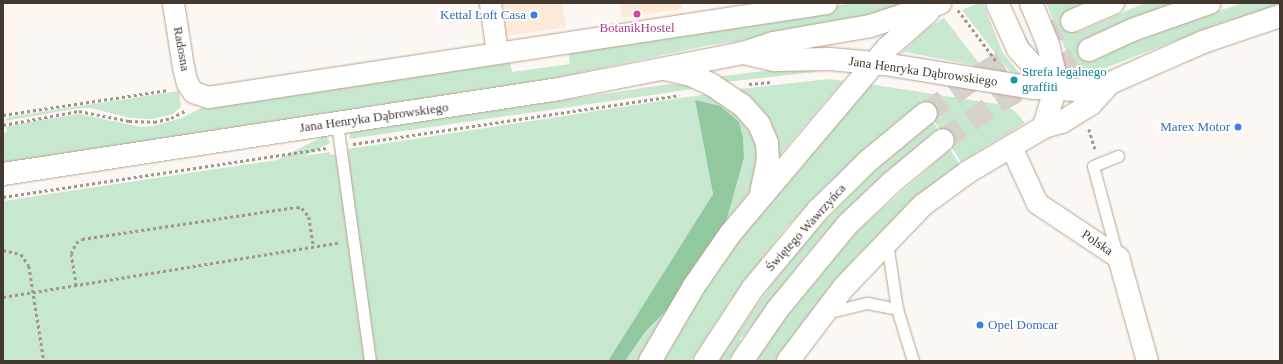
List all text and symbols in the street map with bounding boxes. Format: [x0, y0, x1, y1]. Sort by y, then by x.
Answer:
place label: Kettal Loft Casa [440, 7, 526, 23]
marker: BotanikHostel [632, 9, 642, 19]
marker: Kettal Loft Casa [529, 10, 539, 20]
place label: BotanikHostel [599, 20, 675, 36]
street label: Radosna [169, 26, 193, 72]
street label: Jana Henryka Dąbrowskiego [848, 54, 998, 90]
place label: Strefa legalnego graffiti [1022, 65, 1107, 96]
marker: Strefa legalnego graffiti [1009, 75, 1019, 85]
street label: Jana Henryka Dąbrowskiego [299, 100, 449, 136]
place label: Marex Motor [1160, 119, 1230, 135]
marker: Marex Motor [1233, 122, 1243, 132]
street label: Świętego Wawrzyńca [763, 181, 849, 275]
street label: Polska [1078, 227, 1116, 259]
place label: Opel Domcar [988, 317, 1058, 333]
marker: Opel Domcar [975, 320, 985, 330]

